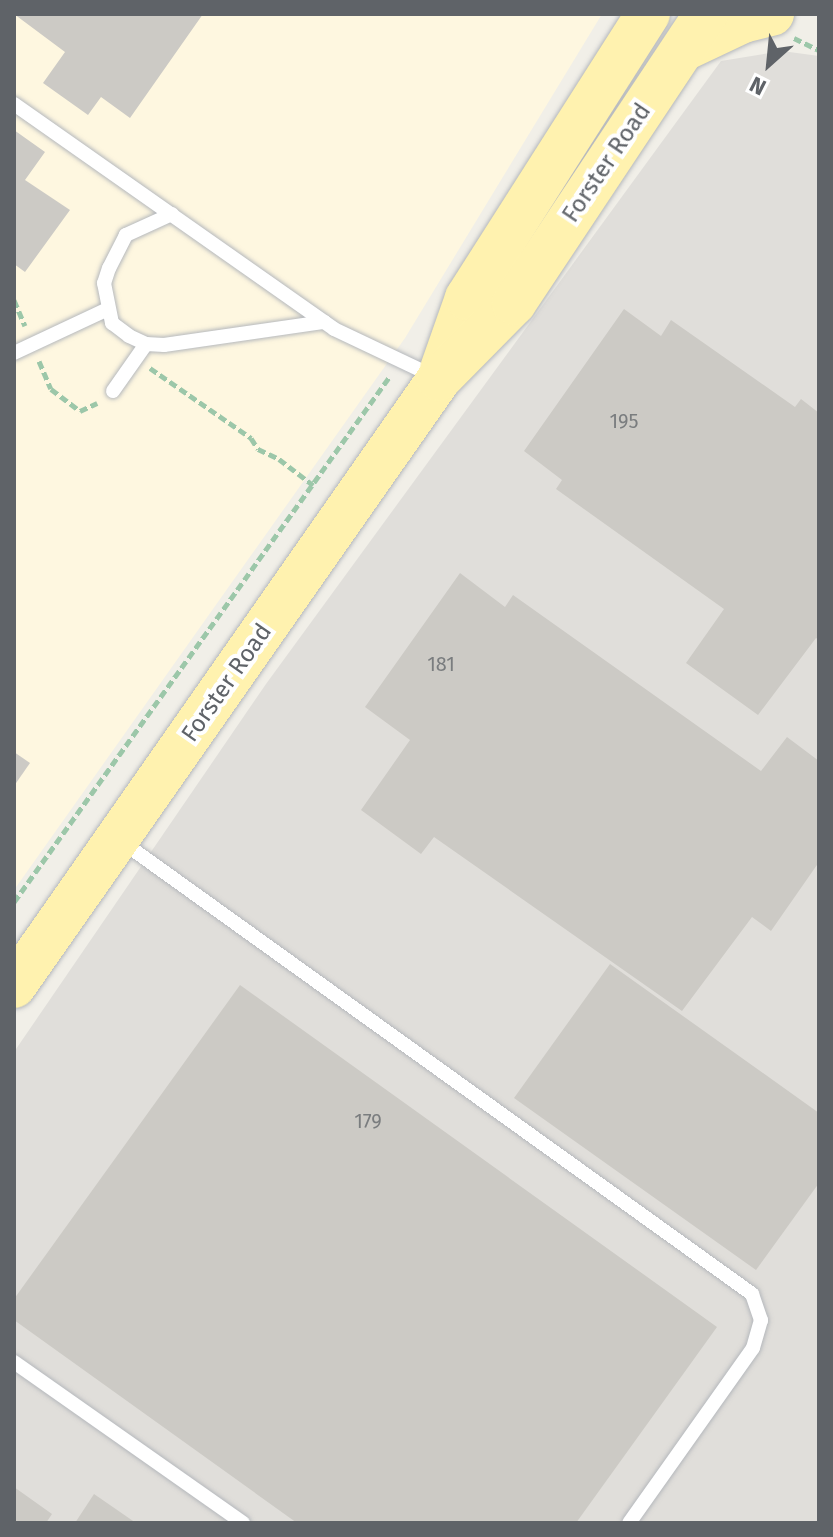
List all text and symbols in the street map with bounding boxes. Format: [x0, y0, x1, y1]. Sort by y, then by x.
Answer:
north arrow [729, 24, 809, 104]
text: N [745, 70, 771, 101]
street label: Forster Road [557, 98, 657, 228]
house number: 195 [609, 409, 639, 433]
street label: Forster Road [176, 618, 278, 748]
house number: 181 [427, 652, 455, 676]
house number: 179 [354, 1109, 382, 1133]

